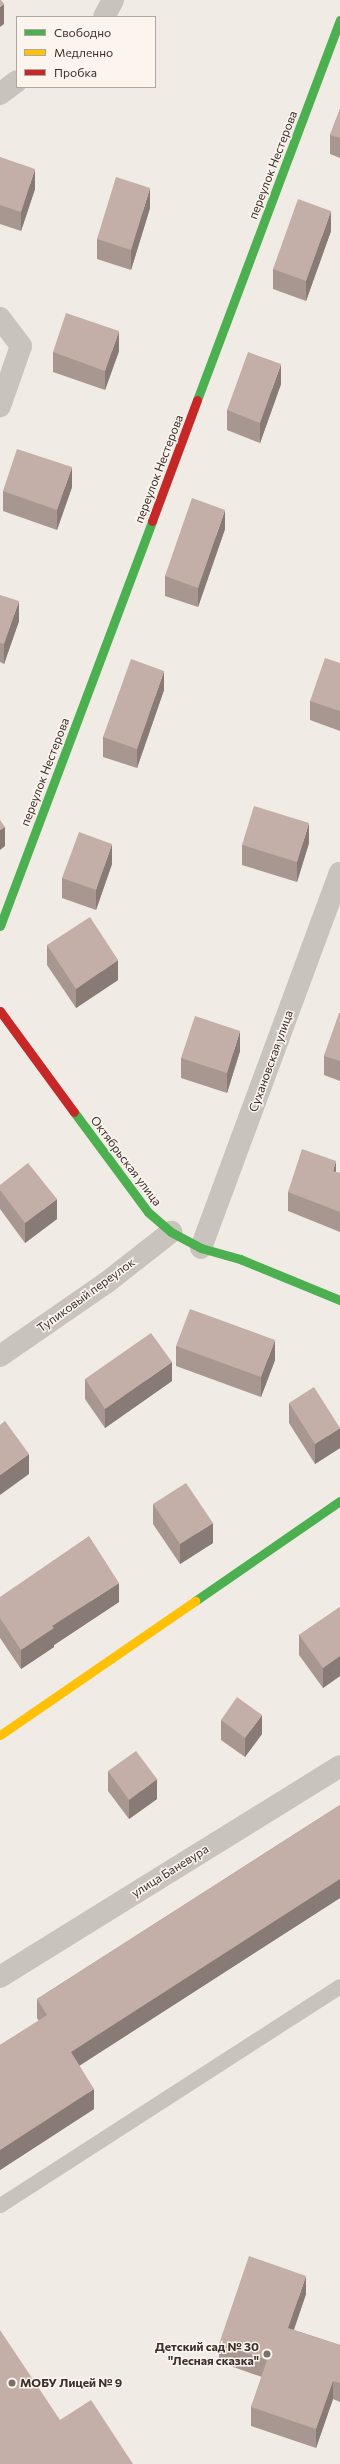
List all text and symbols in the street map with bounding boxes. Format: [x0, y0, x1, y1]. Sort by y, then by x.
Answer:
legend [16, 16, 156, 88]
text: Свободно [54, 25, 111, 39]
text: Медленно [54, 45, 113, 59]
text: Пробка [54, 65, 97, 79]
street label: переулок Нестерова [246, 109, 300, 221]
street label: переулок Нестерова [132, 413, 186, 525]
street label: переулок Нестерова [18, 716, 72, 828]
street label: Сухановская улица [246, 1008, 296, 1114]
street label: Октябрьская улица [88, 1113, 164, 1209]
street label: Тупиковый переулок [34, 1255, 138, 1335]
street label: улица Баневура [129, 1842, 211, 1900]
place label: Детский сад № 30 "Лесная сказка" [155, 2340, 259, 2368]
marker: Детский сад № 30 "Лесная сказка" [262, 2349, 272, 2359]
place label: МОБУ Лицей № 9 [20, 2376, 122, 2390]
marker: МОБУ Лицей № 9 [7, 2378, 17, 2388]

